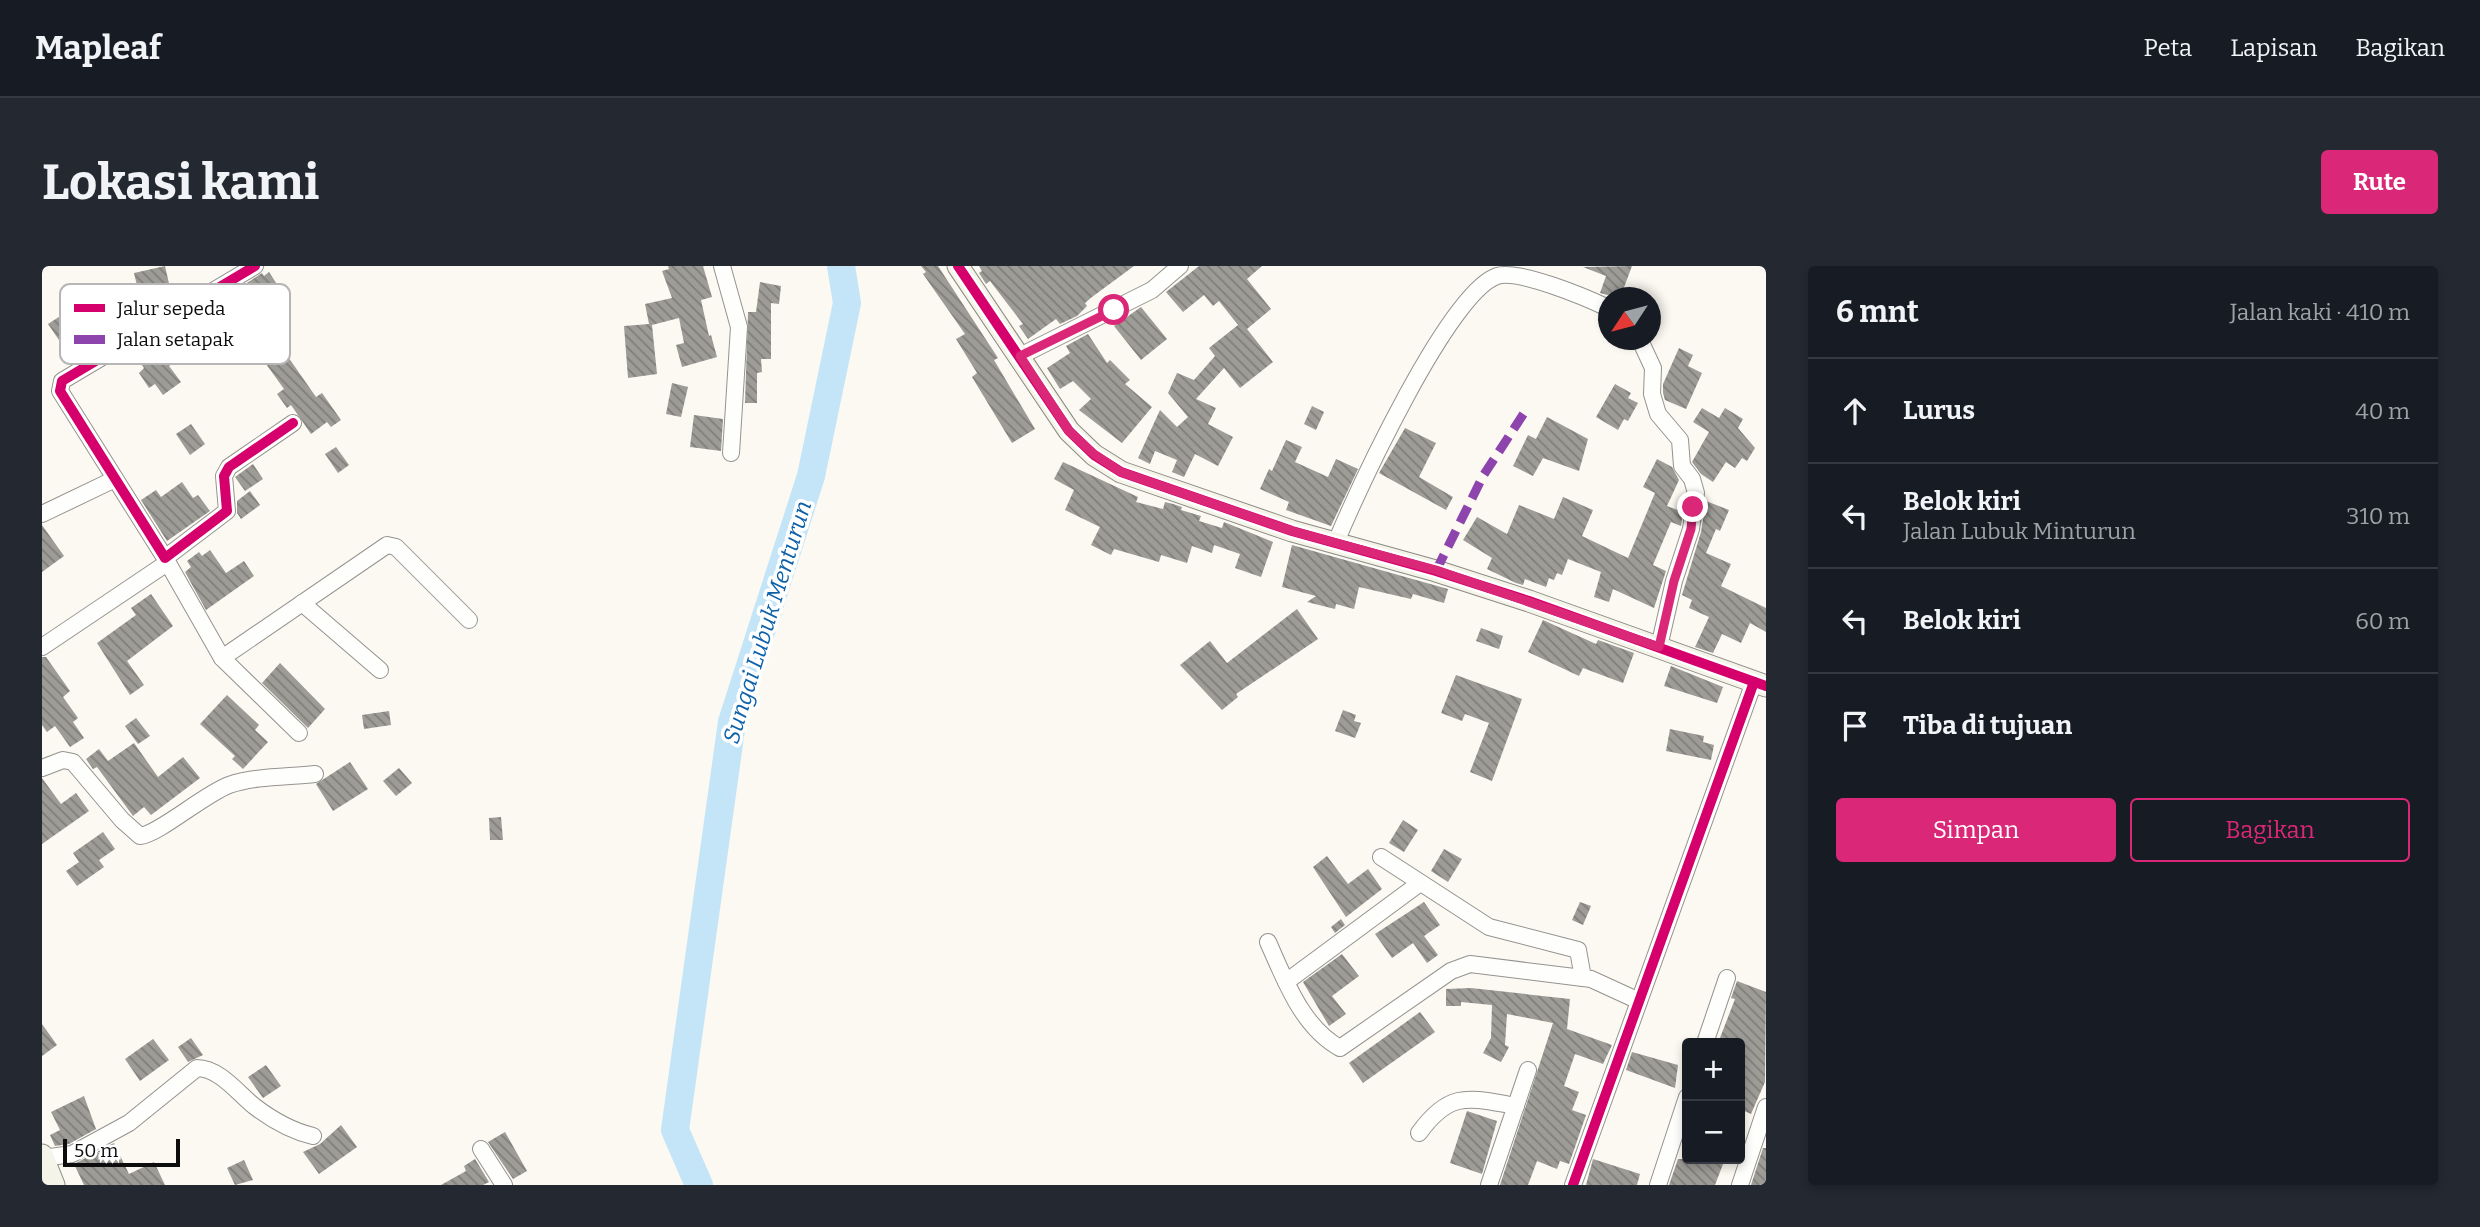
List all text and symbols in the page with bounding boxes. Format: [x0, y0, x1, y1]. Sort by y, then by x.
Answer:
text: Mapleaf [35, 28, 161, 68]
text: Peta [2144, 34, 2192, 62]
text: Lapisan [2230, 34, 2317, 62]
text: Bagikan [2355, 34, 2445, 62]
button: Rute [2321, 150, 2438, 214]
text: Lokasi kami [42, 153, 319, 212]
legend [60, 284, 290, 364]
north arrow [1598, 287, 1661, 350]
route start [1098, 294, 1129, 325]
text: 6 mnt [1836, 294, 1919, 330]
text: Jalur sepeda [116, 297, 226, 320]
text: Jalan kaki · 410 m [2230, 298, 2410, 326]
text: Jalan setapak [116, 328, 234, 351]
icon: ahead [1836, 392, 1874, 430]
text: Lurus [1903, 395, 1975, 426]
text: 40 m [2355, 397, 2410, 425]
text: Belok kiri [1903, 486, 2021, 517]
route end [1677, 491, 1708, 522]
water label: Sungai Lubuk Menturun [717, 497, 817, 747]
icon: left [1836, 497, 1874, 535]
text: 310 m [2346, 502, 2410, 530]
text: Jalan Lubuk Minturun [1903, 517, 2136, 545]
icon: left [1836, 602, 1874, 640]
text: Belok kiri [1903, 605, 2021, 636]
text: 60 m [2355, 607, 2410, 635]
icon: arrive [1836, 707, 1874, 745]
text: Tiba di tujuan [1903, 710, 2072, 741]
button: Simpan [1836, 798, 2116, 862]
button: Bagikan [2130, 798, 2410, 862]
map controls [1682, 1038, 1745, 1164]
button: + [1682, 1038, 1745, 1101]
button: − [1682, 1101, 1745, 1164]
scale bar [63, 1136, 180, 1168]
text: 50 m [74, 1139, 118, 1162]

